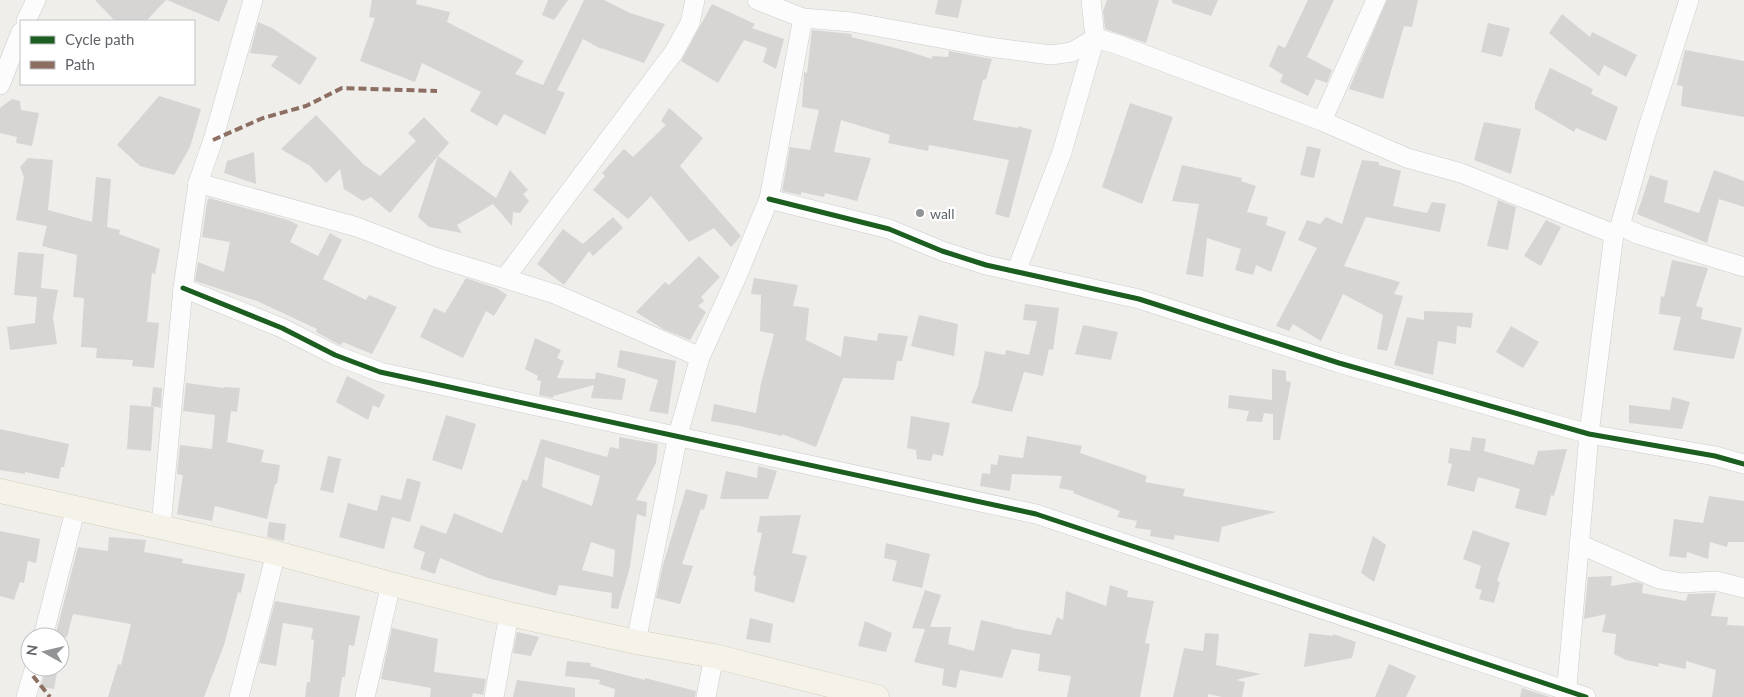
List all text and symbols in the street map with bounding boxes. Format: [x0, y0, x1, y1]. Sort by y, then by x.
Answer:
legend [20, 20, 195, 85]
text: Cycle path [65, 30, 134, 48]
text: Path [65, 55, 95, 73]
place label: wall [930, 205, 954, 222]
marker: wall [914, 207, 926, 219]
north arrow [20, 627, 70, 677]
text: N [22, 644, 41, 657]

